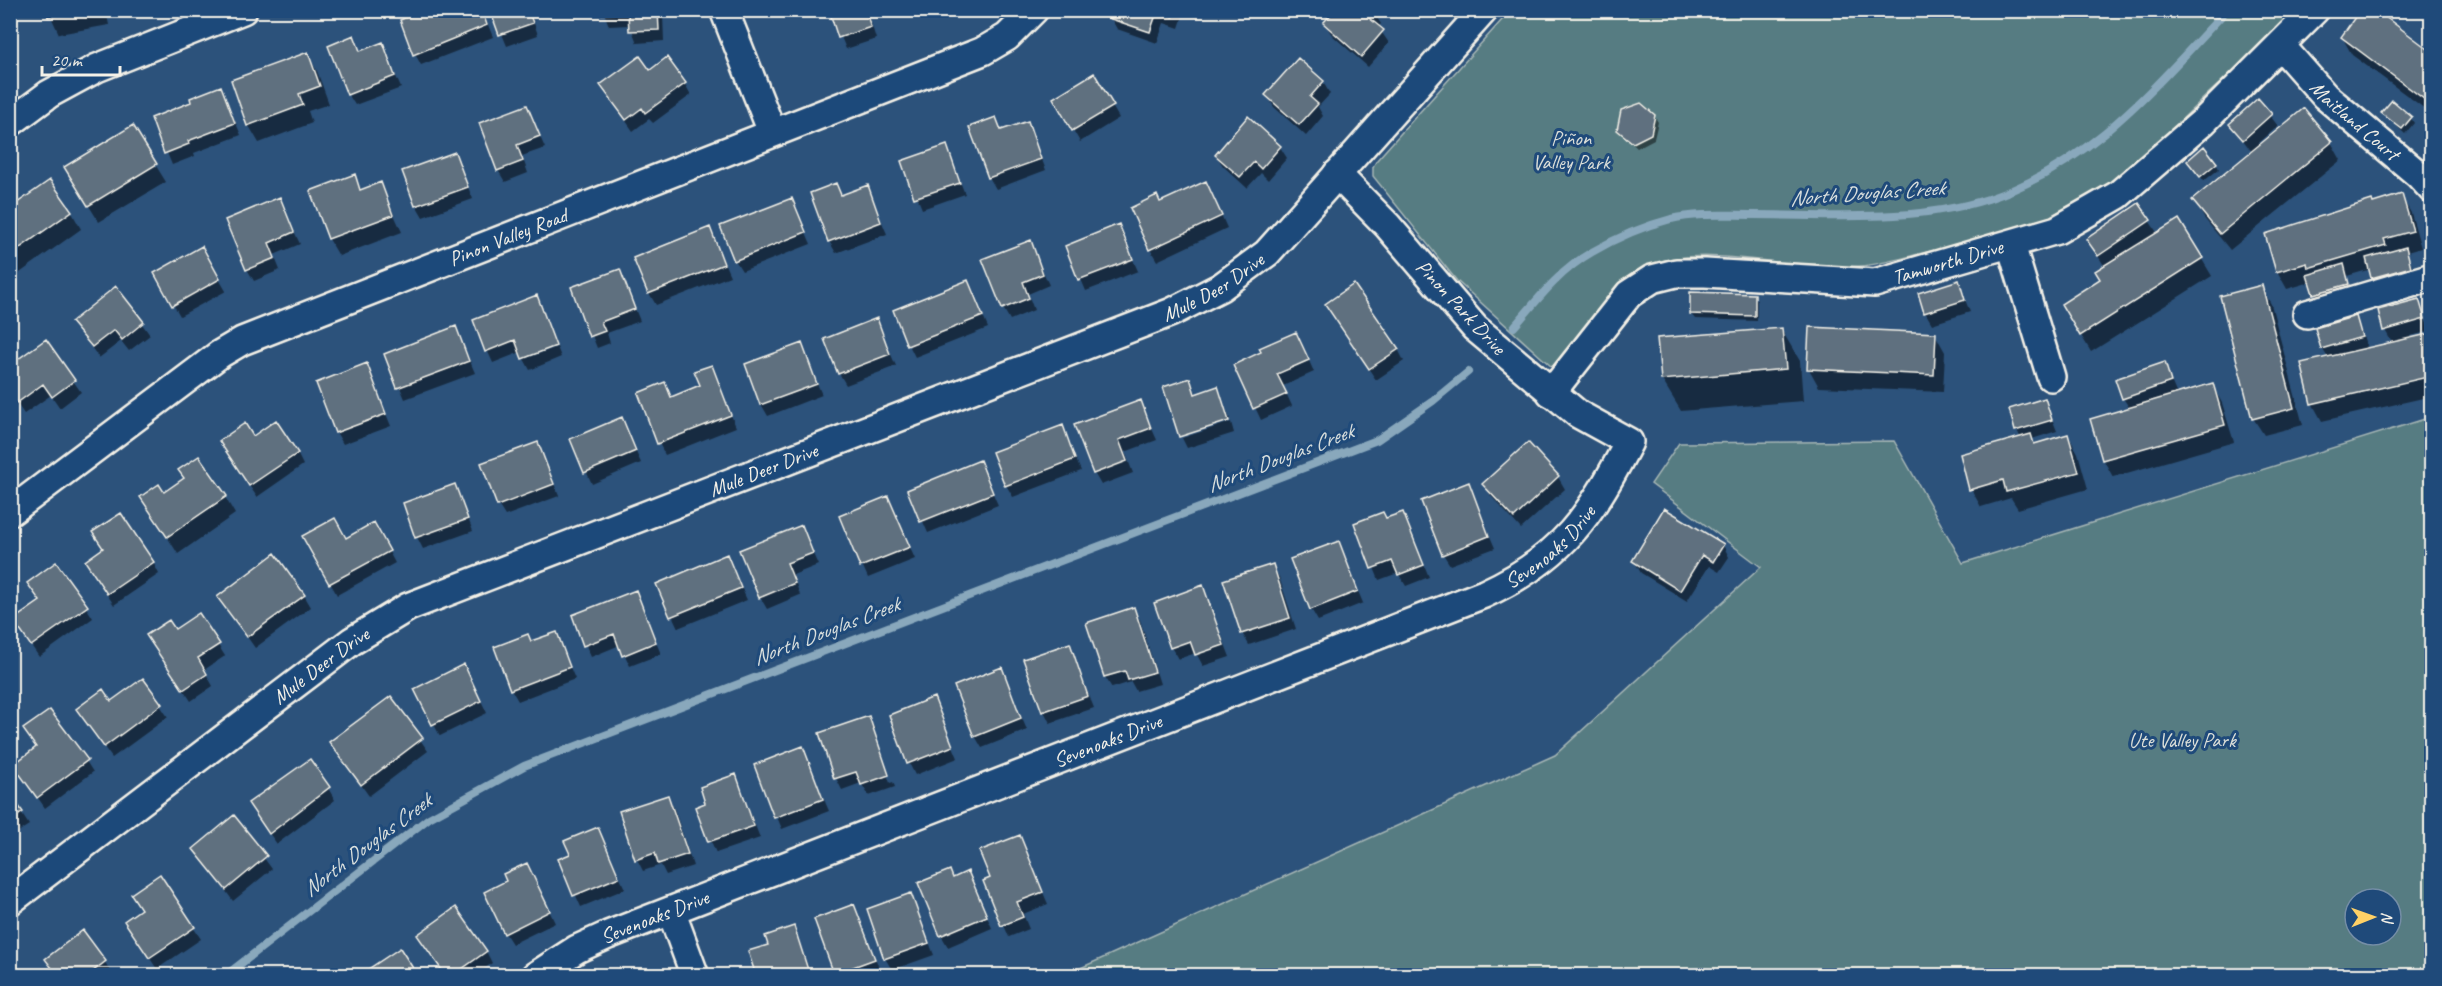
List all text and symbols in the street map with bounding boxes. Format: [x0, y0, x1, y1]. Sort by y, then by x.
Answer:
scale bar [42, 39, 120, 77]
text: 20 m [51, 49, 84, 71]
street label: Maitland Court [2304, 75, 2407, 168]
park label: Piñon Valley Park [1532, 125, 1611, 175]
water label: North Douglas Creek [1789, 173, 1949, 212]
street label: Pinon Valley Road [445, 201, 573, 272]
street label: Tamworth Drive [1889, 233, 2007, 290]
street label: Mule Deer Drive [1159, 246, 1270, 327]
street label: Pinon Park Drive [1410, 254, 1512, 361]
water label: North Douglas Creek [1203, 416, 1361, 499]
street label: Mule Deer Drive [705, 437, 822, 503]
street label: Sevenoaks Drive [1500, 499, 1602, 594]
water label: North Douglas Creek [749, 589, 907, 672]
street label: Mule Deer Drive [267, 620, 375, 710]
street label: Sevenoaks Drive [1050, 707, 1166, 773]
park label: Ute Valley Park [2128, 727, 2237, 753]
water label: North Douglas Creek [297, 785, 440, 903]
street label: Sevenoaks Drive [596, 884, 713, 950]
north arrow [2343, 887, 2403, 947]
text: N [2377, 912, 2397, 925]

